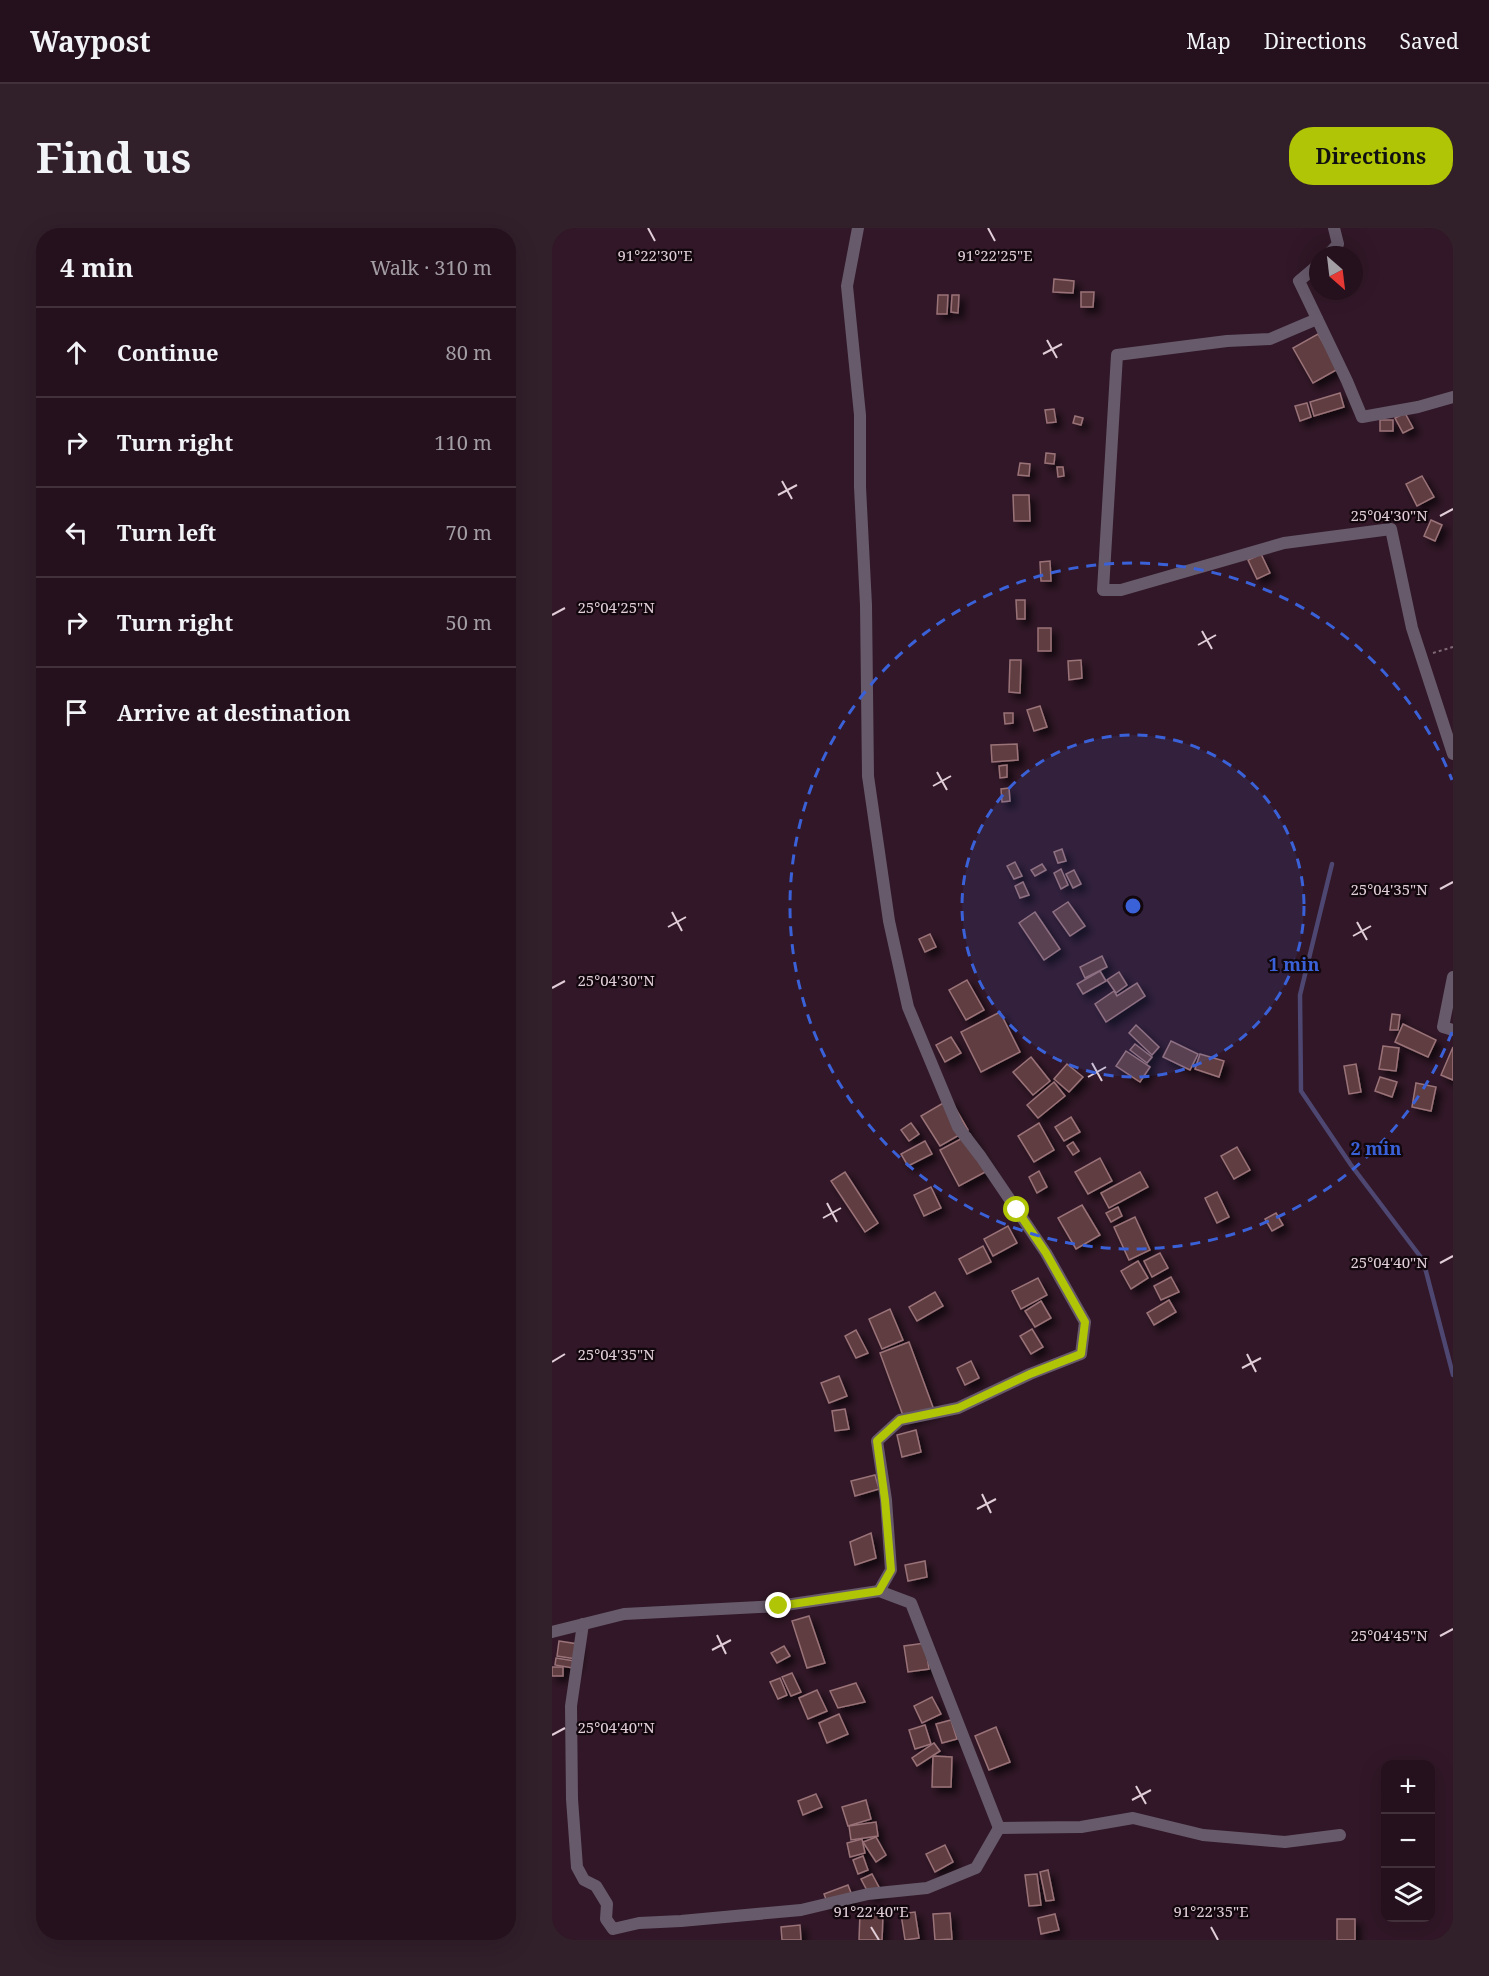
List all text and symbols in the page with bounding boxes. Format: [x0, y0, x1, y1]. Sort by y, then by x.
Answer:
text: Waypost [30, 22, 151, 60]
text: Map [1186, 27, 1231, 55]
text: Directions [1264, 27, 1366, 55]
text: Saved [1399, 27, 1459, 55]
button: Directions [1289, 127, 1453, 185]
text: Find us [36, 128, 191, 185]
text: 91°22'30"E [617, 245, 693, 265]
text: 91°22'25"E [957, 245, 1033, 265]
north arrow [1309, 246, 1363, 300]
text: 4 min [60, 249, 134, 285]
text: Walk · 310 m [370, 254, 492, 281]
icon: ahead [60, 336, 93, 369]
text: Continue [117, 337, 219, 367]
text: 80 m [446, 339, 492, 366]
icon: right [60, 426, 93, 459]
text: Turn right [117, 427, 233, 457]
text: 110 m [434, 429, 492, 456]
text: 25°04'30"N [1350, 505, 1428, 525]
icon: left [60, 516, 93, 549]
text: Turn left [117, 517, 216, 547]
text: 70 m [446, 519, 492, 546]
text: 25°04'25"N [577, 597, 655, 617]
icon: right [60, 606, 93, 639]
text: Turn right [117, 607, 233, 637]
text: 50 m [446, 609, 492, 636]
icon: arrive [60, 696, 93, 729]
text: Arrive at destination [117, 697, 351, 727]
text: 25°04'35"N [1350, 879, 1428, 899]
centre of rings [1123, 896, 1143, 916]
text: 1 min [1269, 952, 1319, 976]
text: 25°04'30"N [577, 970, 655, 990]
text: 2 min [1351, 1136, 1401, 1160]
route start [1003, 1196, 1029, 1222]
text: 25°04'40"N [1350, 1252, 1428, 1272]
text: 25°04'35"N [577, 1344, 655, 1364]
route end [765, 1592, 791, 1618]
text: 25°04'45"N [1350, 1625, 1428, 1645]
text: 25°04'40"N [577, 1717, 655, 1737]
map controls [1381, 1760, 1435, 1922]
button: + [1381, 1760, 1435, 1814]
button: − [1381, 1814, 1435, 1868]
button: layers [1381, 1868, 1435, 1922]
text: 91°22'40"E [833, 1901, 909, 1921]
text: 91°22'35"E [1173, 1901, 1249, 1921]

